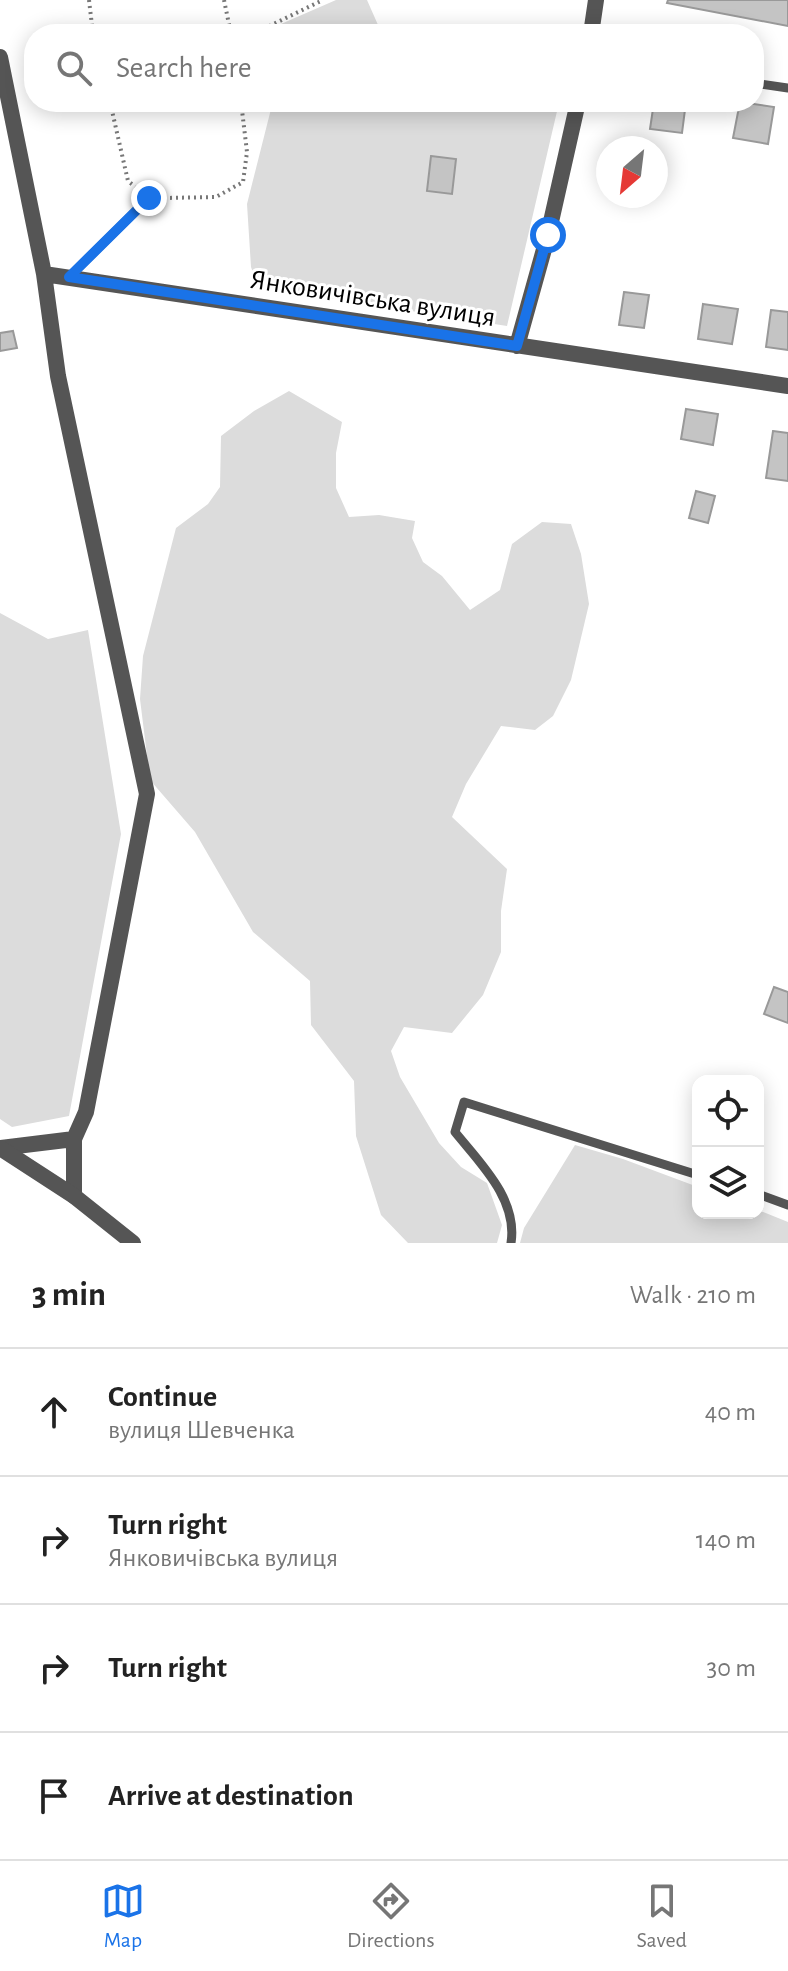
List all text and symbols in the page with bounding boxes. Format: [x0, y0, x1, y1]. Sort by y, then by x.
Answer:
search box [24, 24, 764, 112]
icon: search [52, 46, 96, 90]
text: Search here [116, 53, 252, 83]
north arrow [596, 136, 668, 208]
route end [131, 180, 167, 216]
route start [530, 217, 566, 253]
street label: Янковичівська вулиця [248, 266, 497, 332]
map controls [692, 1075, 764, 1219]
button: locate [692, 1075, 764, 1147]
button: layers [692, 1147, 764, 1219]
text: 3 min [32, 1278, 106, 1312]
text: Walk · 210 m [630, 1282, 756, 1308]
text: Continue [108, 1382, 217, 1412]
icon: ahead [32, 1390, 76, 1434]
text: 40 m [705, 1399, 756, 1425]
text: вулиця Шевченка [108, 1417, 295, 1443]
text: Turn right [108, 1510, 227, 1540]
icon: right [32, 1518, 76, 1562]
text: 140 m [696, 1527, 756, 1553]
text: Янковичівська вулиця [108, 1545, 338, 1571]
icon: right [32, 1646, 76, 1690]
text: Turn right [108, 1653, 227, 1683]
text: 30 m [706, 1655, 756, 1681]
icon: arrive [32, 1774, 76, 1818]
text: Arrive at destination [108, 1781, 354, 1811]
tab: Map [101, 1879, 145, 1953]
tab: Directions [347, 1879, 435, 1953]
tab: Saved [637, 1879, 687, 1953]

